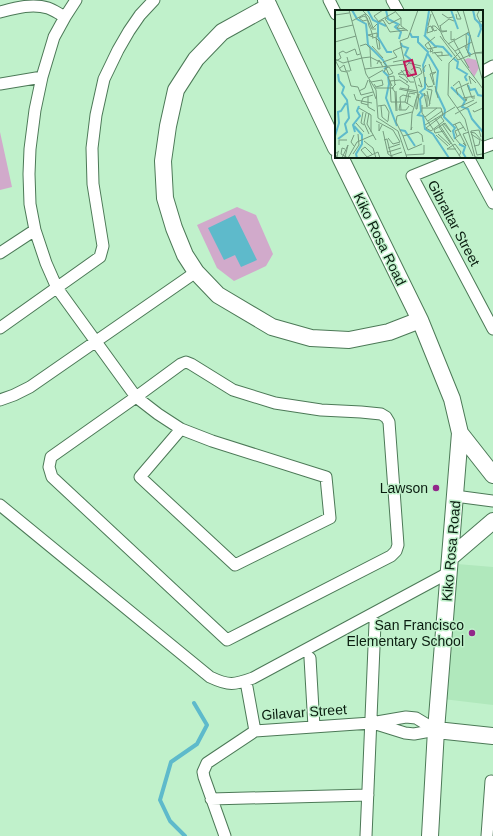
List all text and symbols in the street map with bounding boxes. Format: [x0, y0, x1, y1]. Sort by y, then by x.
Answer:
inset map [335, 10, 483, 158]
street label: Gibraltar Street [425, 177, 483, 269]
street label: Kiko Rosa Road [351, 190, 409, 288]
place label: Lawson [380, 480, 428, 496]
marker: Lawson [431, 483, 441, 493]
street label: Kiko Rosa Road [439, 500, 463, 602]
place label: San Francisco Elementary School [346, 617, 464, 649]
marker: San Francisco Elementary School [467, 628, 477, 638]
street label: Gilavar Street [261, 701, 347, 723]

